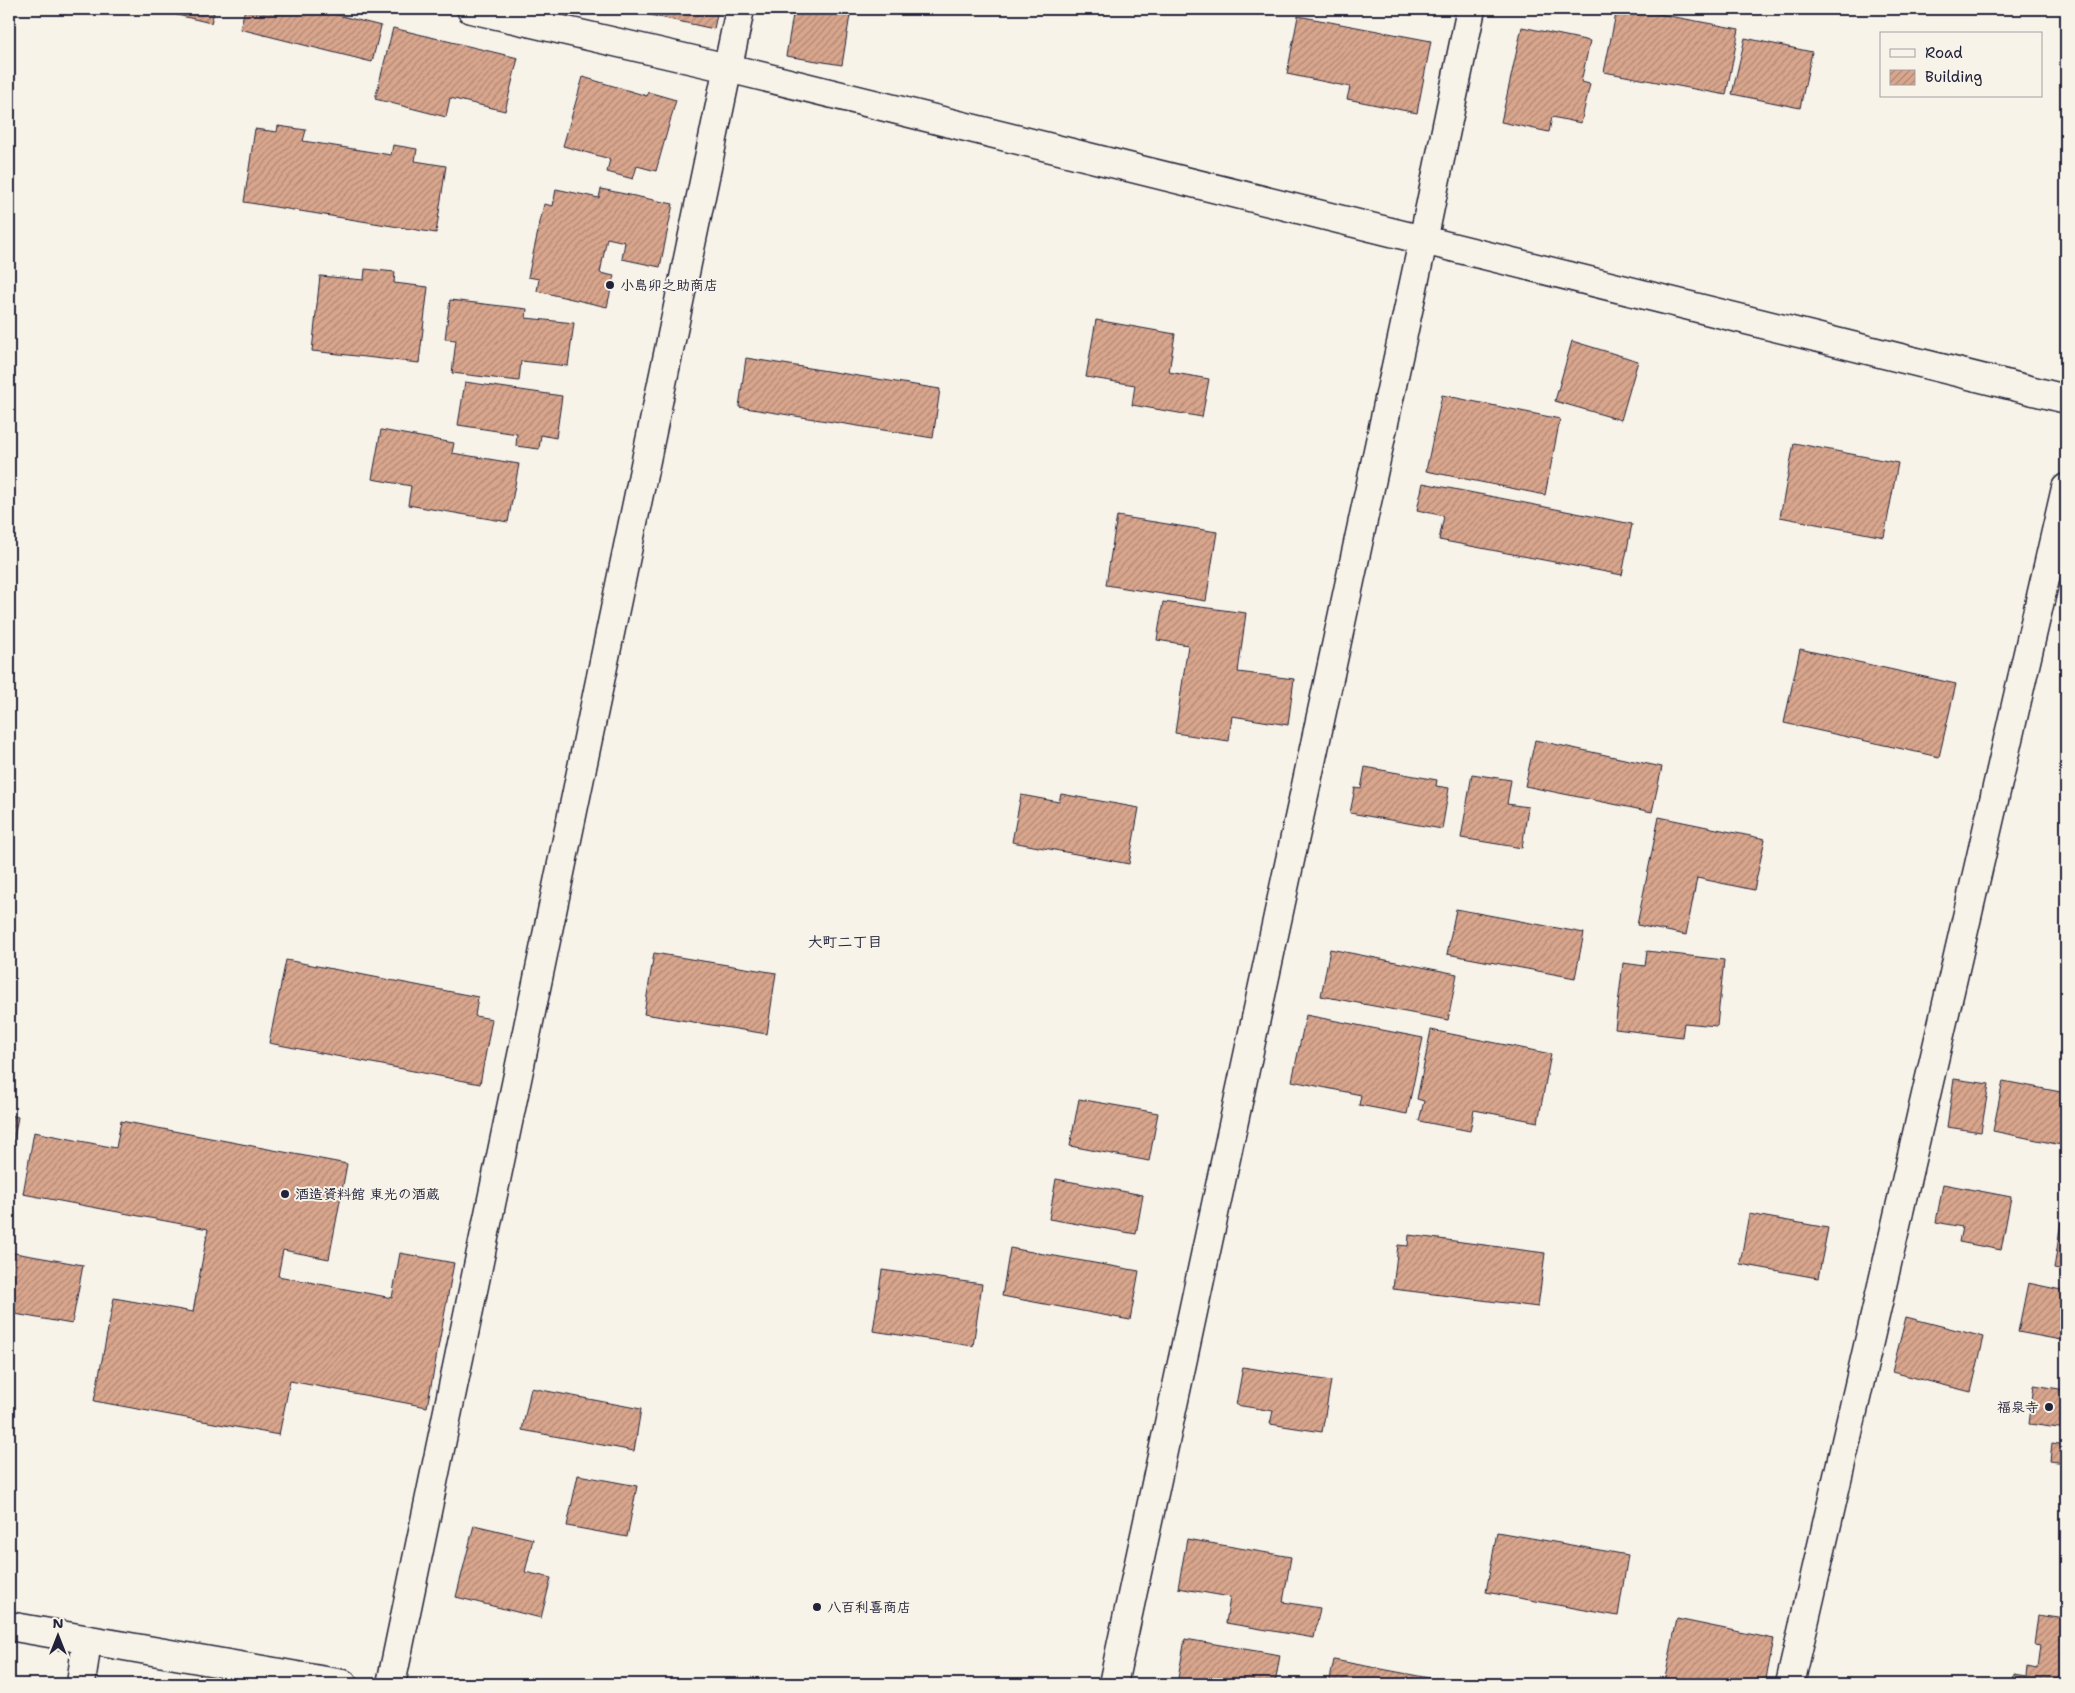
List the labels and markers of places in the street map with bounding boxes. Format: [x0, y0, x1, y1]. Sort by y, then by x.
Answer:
place label: 小島卯之助商店 [620, 276, 718, 294]
marker: 小島卯之助商店 [604, 279, 616, 291]
place label: 酒造資料館 東光の酒蔵 [295, 1185, 440, 1203]
marker: 酒造資料館 東光の酒蔵 [279, 1188, 291, 1200]
place label: 福泉寺 [1997, 1398, 2039, 1416]
marker: 福泉寺 [2043, 1401, 2055, 1413]
place label: 八百利喜商店 [827, 1598, 911, 1616]
marker: 八百利喜商店 [811, 1601, 823, 1613]

